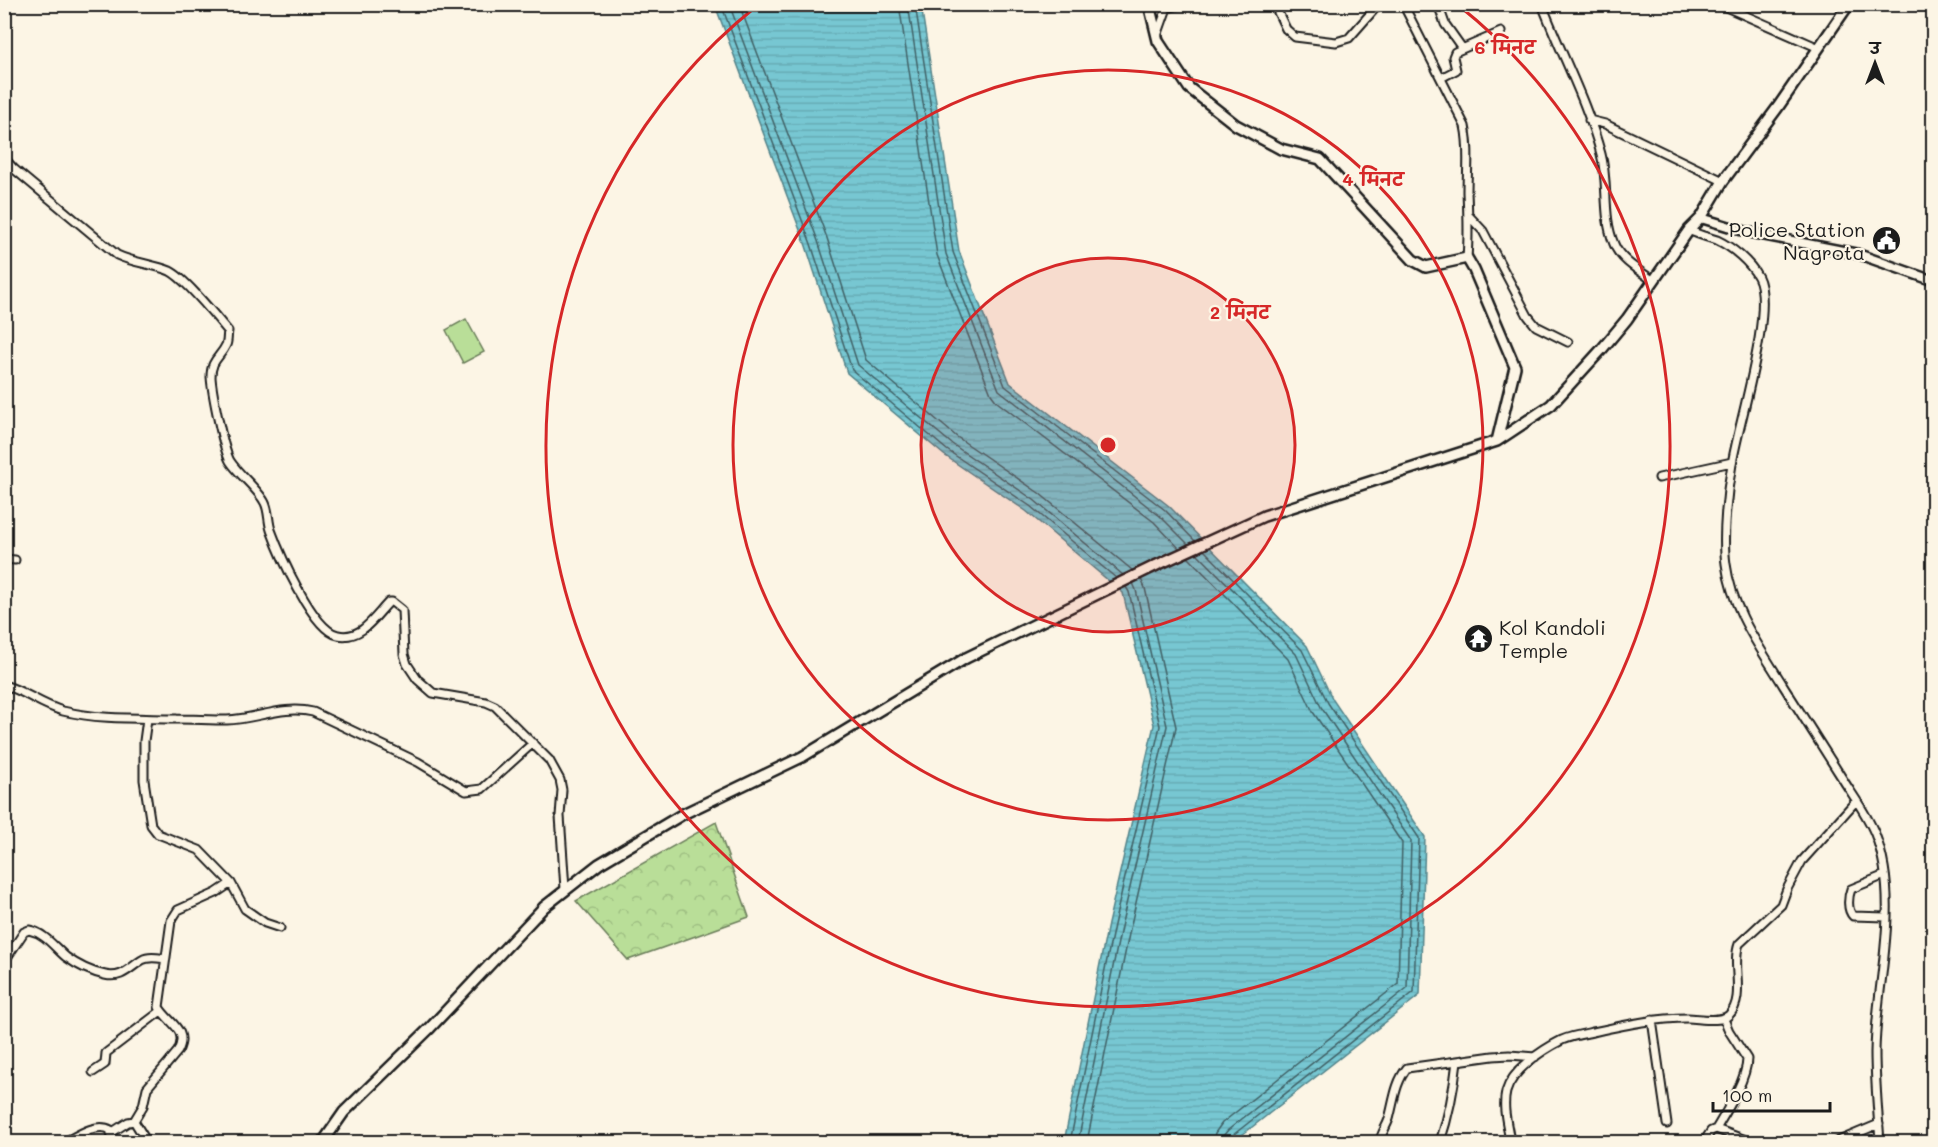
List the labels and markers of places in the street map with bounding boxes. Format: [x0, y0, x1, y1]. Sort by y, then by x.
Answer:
place label: Police Station Nagrota [1729, 216, 1865, 265]
public building icon: Police Station Nagrota [1870, 225, 1902, 257]
centre of rings [1098, 435, 1118, 455]
place label: Kol Kandoli Temple [1499, 614, 1606, 663]
temple icon: Kol Kandoli Temple [1462, 623, 1494, 655]

